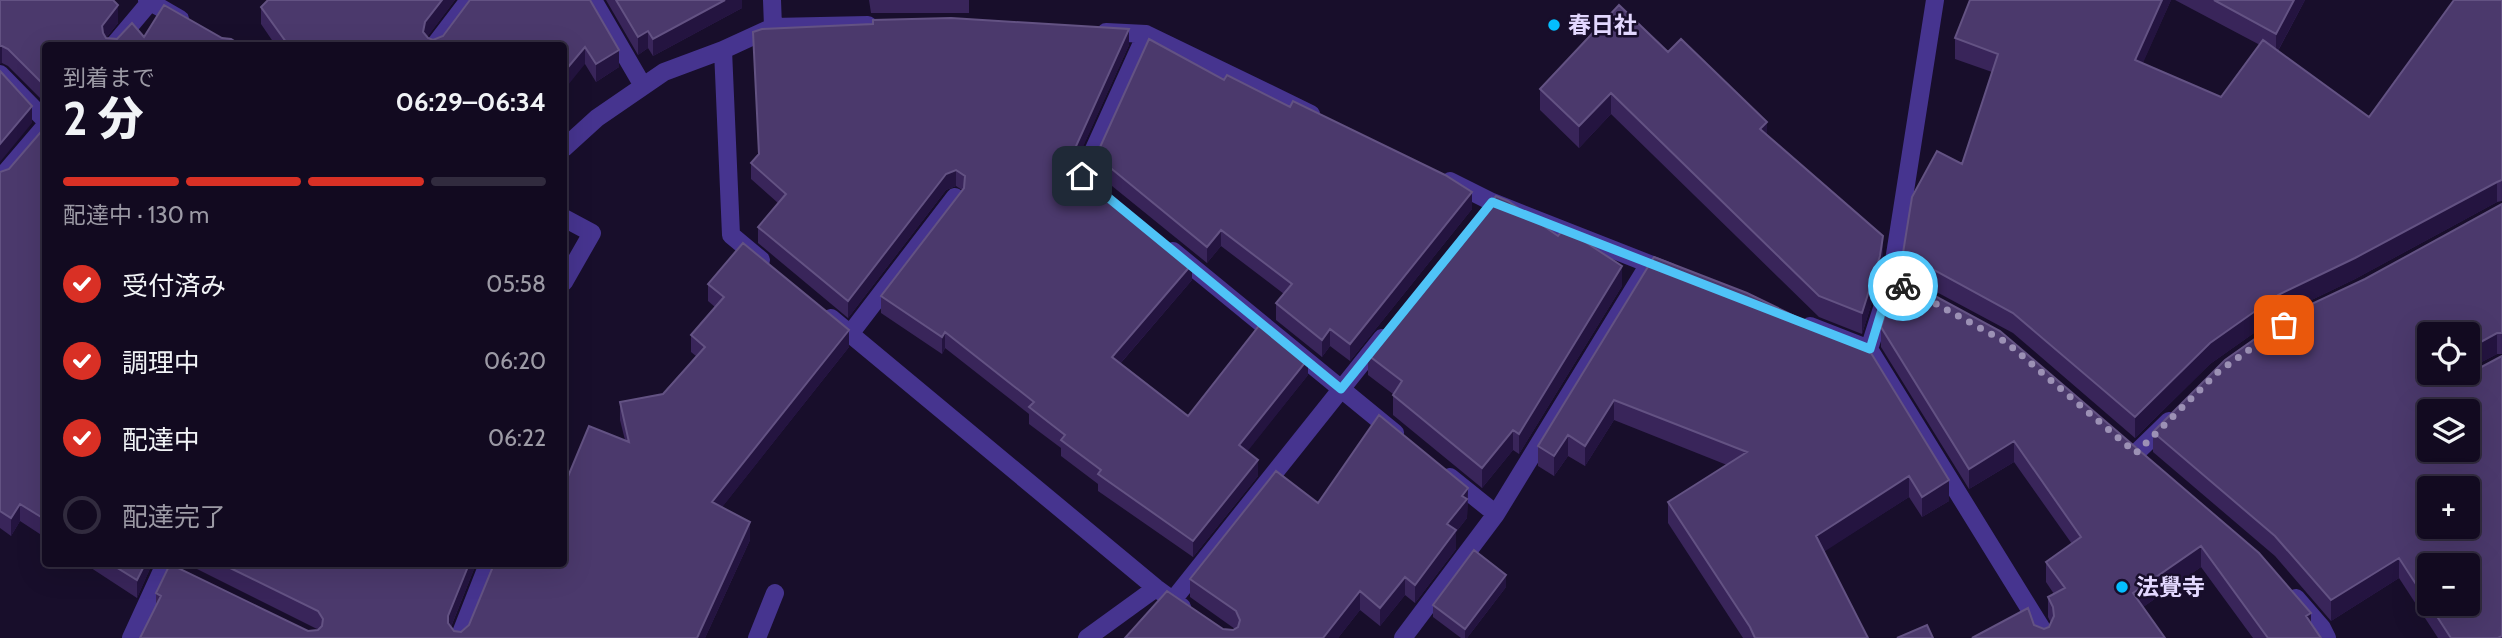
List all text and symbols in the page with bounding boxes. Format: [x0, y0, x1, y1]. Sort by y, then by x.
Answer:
place label: 春日社 [1568, 11, 1637, 39]
marker: 春日社 [1546, 17, 1562, 33]
text: 到着まで [63, 64, 155, 92]
text: 06:29–06:34 [396, 86, 546, 118]
text: 2 分 [63, 91, 144, 147]
pin [1052, 146, 1112, 206]
icon: home [1063, 157, 1101, 195]
text: 配達中 · 130 m [63, 201, 209, 229]
courier [1868, 251, 1938, 321]
icon: check [63, 265, 101, 303]
icon: bike [1884, 267, 1922, 305]
text: 受付済み [122, 270, 226, 302]
text: 05:58 [486, 270, 546, 298]
pin [2254, 295, 2314, 355]
icon: bag [2265, 306, 2303, 344]
map controls [2417, 322, 2480, 616]
button: locate [2417, 322, 2480, 385]
icon: check [63, 342, 101, 380]
text: 調理中 [122, 347, 200, 379]
text: 06:20 [484, 347, 546, 375]
button: layers [2417, 399, 2480, 462]
icon: check [63, 419, 101, 457]
text: 配達中 [122, 424, 200, 456]
text: 06:22 [488, 424, 546, 452]
button: + [2417, 476, 2480, 539]
text: 配達完了 [122, 501, 226, 533]
button: − [2417, 553, 2480, 616]
place label: 法覺寺 [2136, 573, 2205, 601]
marker: 法覺寺 [2114, 579, 2130, 595]

